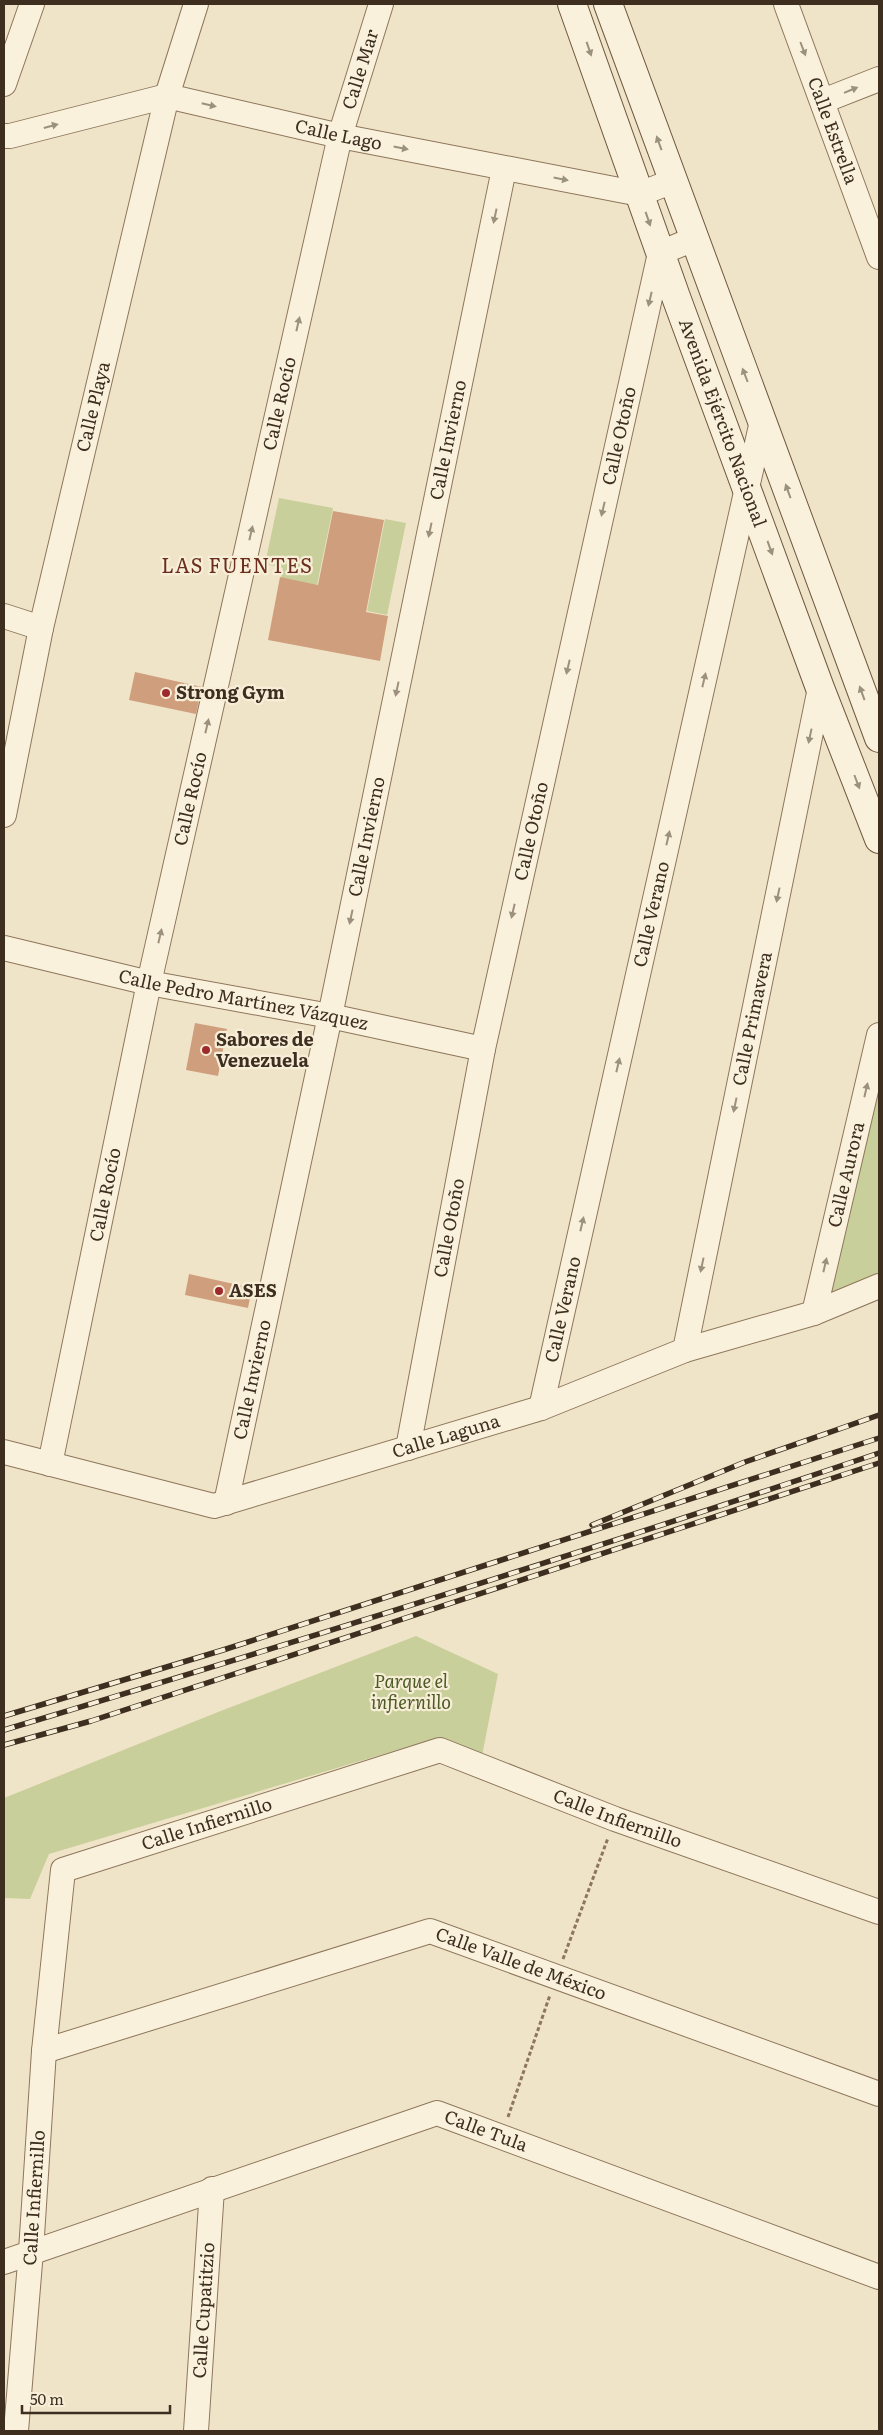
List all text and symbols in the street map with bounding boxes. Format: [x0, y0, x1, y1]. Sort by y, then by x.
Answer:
street label: Calle Mar [334, 25, 385, 113]
one-way arrow [586, 42, 593, 57]
one-way arrow [799, 42, 807, 57]
street label: Calle Estrella [802, 73, 866, 188]
one-way arrow [844, 86, 859, 94]
one-way arrow [201, 101, 216, 109]
street label: Calle Lago [293, 111, 385, 156]
one-way arrow [44, 121, 59, 129]
one-way arrow [655, 136, 662, 151]
one-way arrow [394, 145, 410, 153]
one-way arrow [553, 176, 569, 184]
one-way arrow [490, 209, 498, 225]
one-way arrow [645, 212, 653, 227]
one-way arrow [646, 291, 654, 306]
street label: Avenida Ejército Nacional [673, 314, 775, 530]
one-way arrow [294, 316, 302, 331]
street label: Calle Rocío [255, 354, 302, 453]
street label: Calle Playa [68, 358, 116, 454]
one-way arrow [741, 367, 749, 382]
street label: Calle Invierno [421, 377, 472, 502]
street label: Calle Otoño [594, 384, 642, 488]
one-way arrow [784, 483, 792, 498]
one-way arrow [599, 501, 607, 516]
one-way arrow [426, 522, 434, 537]
one-way arrow [247, 526, 255, 541]
one-way arrow [766, 541, 774, 556]
district label: LAS FUENTES [161, 549, 313, 579]
one-way arrow [564, 660, 572, 675]
one-way arrow [700, 672, 708, 687]
place label: Strong Gym [176, 678, 285, 705]
one-way arrow [393, 681, 401, 697]
one-way arrow [858, 685, 865, 700]
marker: Strong Gym [160, 687, 172, 699]
one-way arrow [203, 718, 211, 734]
one-way arrow [806, 728, 814, 744]
street label: Calle Rocío [165, 749, 213, 848]
street label: Calle Invierno [340, 774, 391, 899]
one-way arrow [854, 775, 861, 790]
street label: Calle Otoño [506, 779, 554, 883]
one-way arrow [664, 831, 672, 846]
street label: Calle Verano [625, 858, 675, 970]
one-way arrow [774, 887, 782, 902]
one-way arrow [509, 904, 517, 919]
one-way arrow [346, 909, 354, 925]
one-way arrow [156, 928, 164, 943]
street label: Calle Primavera [724, 949, 778, 1088]
street label: Calle Pedro Martínez Vázquez [116, 961, 371, 1036]
place label: Sabores de Venezuela [216, 1025, 314, 1073]
marker: Sabores de Venezuela [200, 1044, 212, 1056]
one-way arrow [614, 1058, 622, 1073]
one-way arrow [862, 1082, 870, 1097]
one-way arrow [731, 1098, 739, 1113]
street label: Calle Aurora [819, 1119, 870, 1230]
street label: Calle Rocío [81, 1145, 127, 1244]
street label: Calle Otoño [425, 1176, 470, 1279]
one-way arrow [578, 1216, 586, 1231]
street label: Calle Verano [537, 1253, 587, 1365]
one-way arrow [698, 1257, 706, 1273]
one-way arrow [821, 1258, 829, 1273]
place label: ASES [229, 1276, 277, 1303]
marker: ASES [213, 1285, 225, 1297]
street label: Calle Invierno [225, 1317, 277, 1442]
street label: Calle Laguna [388, 1406, 503, 1464]
park label: Parque el infiernillo [371, 1667, 451, 1715]
street label: Calle Infiernillo [549, 1781, 686, 1854]
street label: Calle Infiernillo [138, 1789, 275, 1856]
street label: Calle Valle de México [432, 1919, 611, 2006]
street label: Calle Tula [441, 2102, 532, 2158]
street label: Calle Infiernillo [15, 2129, 51, 2267]
street label: Calle Cupatitzio [185, 2241, 220, 2379]
scale bar [22, 2382, 170, 2414]
text: 50 m [30, 2387, 64, 2410]

